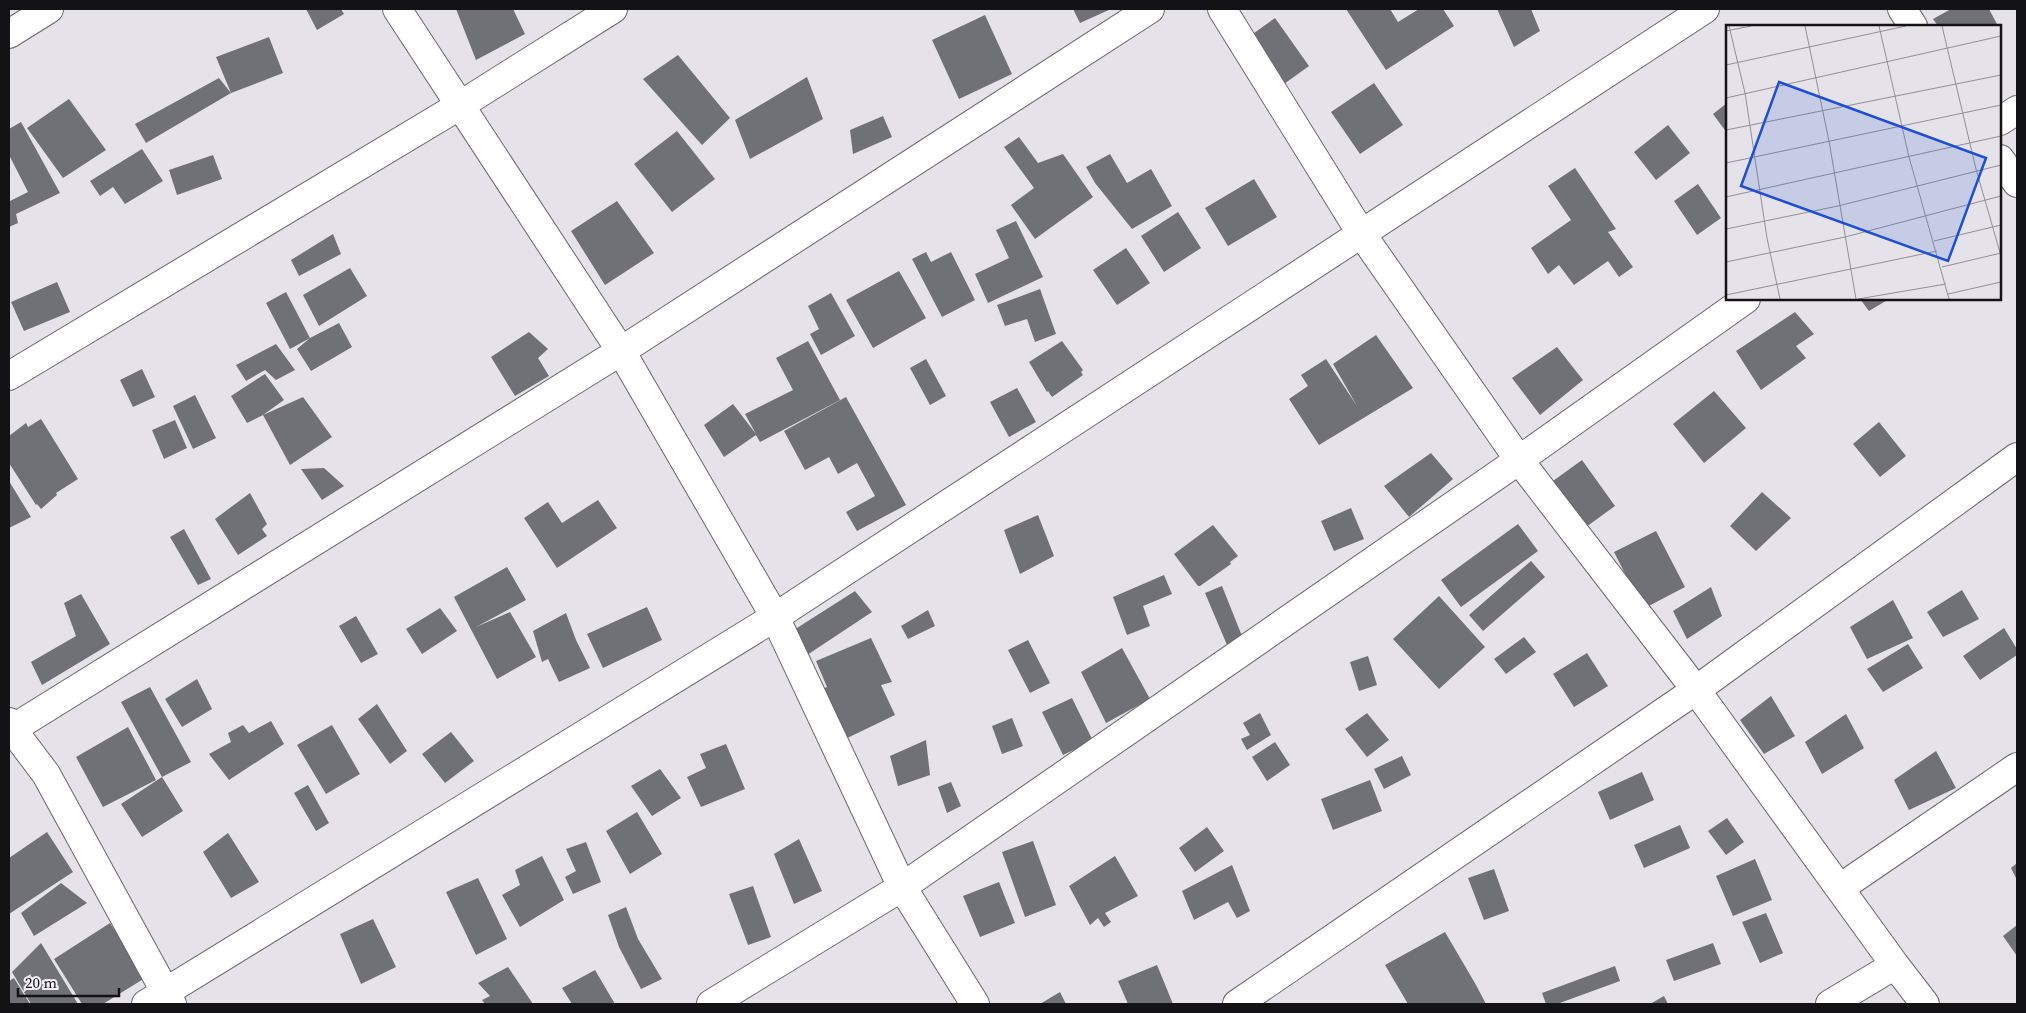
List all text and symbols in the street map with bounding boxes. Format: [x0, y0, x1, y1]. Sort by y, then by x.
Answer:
inset map [1726, 25, 2001, 300]
scale bar [18, 966, 119, 998]
text: 20 m [25, 972, 57, 993]

